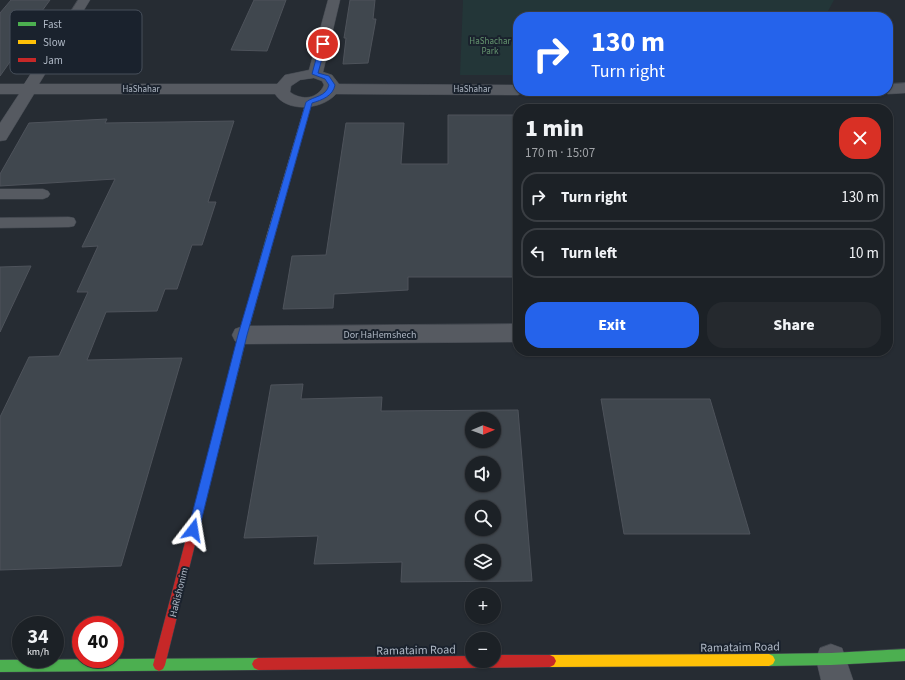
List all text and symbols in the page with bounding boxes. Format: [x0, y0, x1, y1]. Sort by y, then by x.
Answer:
legend [10, 10, 142, 74]
text: Fast [43, 17, 62, 32]
text: 130 m [591, 22, 665, 62]
pin [306, 27, 340, 61]
icon: right [525, 28, 577, 80]
icon: arrive [312, 33, 334, 55]
text: Slow [43, 35, 66, 50]
park label: HaShachar Park [469, 35, 512, 58]
text: Jam [43, 53, 63, 68]
text: Turn right [591, 59, 665, 84]
street label: HaShahar [122, 83, 160, 96]
street label: HaShahar [453, 83, 491, 96]
text: 1 min [525, 111, 584, 146]
button: close [839, 117, 881, 159]
text: 170 m · 15:07 [525, 144, 595, 162]
icon: right [527, 186, 549, 208]
text: Turn right [561, 187, 627, 208]
text: 130 m [841, 187, 879, 208]
icon: left [527, 242, 549, 264]
text: Turn left [561, 243, 617, 264]
text: 10 m [849, 243, 879, 264]
button: Exit [525, 302, 699, 348]
button: Share [707, 302, 881, 348]
street label: Dor HaHemshech [344, 328, 416, 342]
north arrow [465, 412, 501, 448]
map controls [465, 412, 501, 668]
button: sound [465, 456, 501, 492]
button: search [465, 500, 501, 536]
position arrow [172, 509, 214, 551]
button: layers [465, 544, 501, 580]
street label: HaRishonim [166, 566, 192, 619]
button: + [465, 588, 501, 624]
speed limit sign: 40 [72, 616, 124, 668]
text: 34 [27, 623, 49, 651]
button: − [465, 632, 501, 668]
street label: Ramataim Road [700, 638, 780, 657]
street label: Ramataim Road [376, 641, 456, 660]
text: km/h [27, 645, 49, 659]

